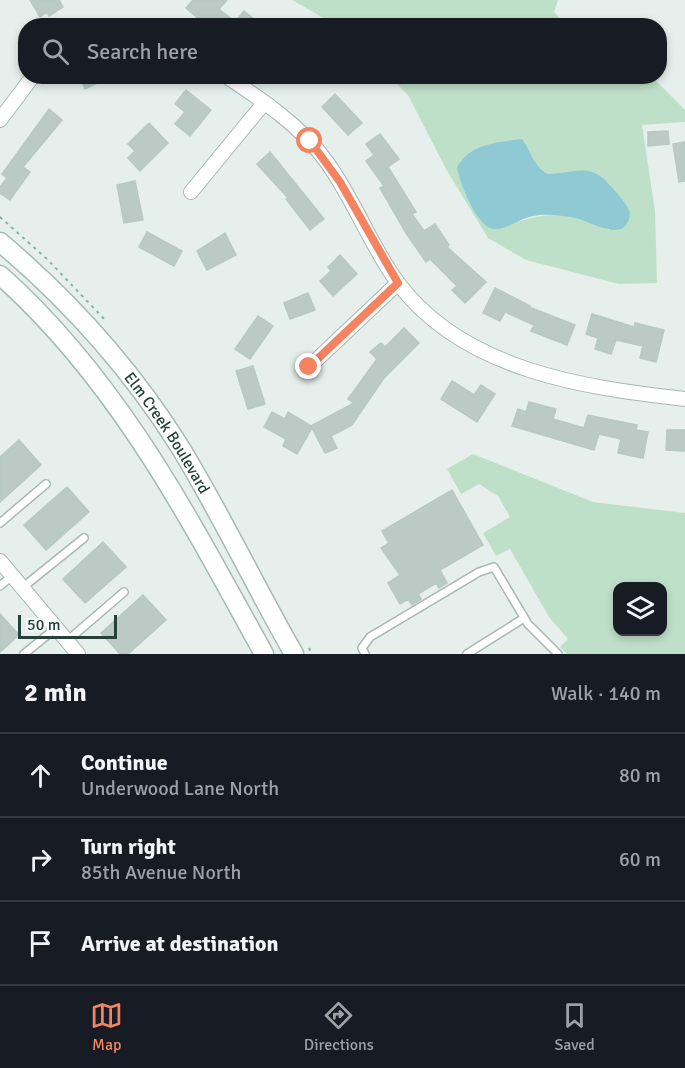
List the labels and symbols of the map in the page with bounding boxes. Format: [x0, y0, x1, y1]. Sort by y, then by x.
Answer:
route start [296, 127, 322, 153]
route end [295, 353, 321, 379]
street label: Elm Creek Boulevard [120, 368, 214, 497]
scale bar [18, 612, 117, 640]

